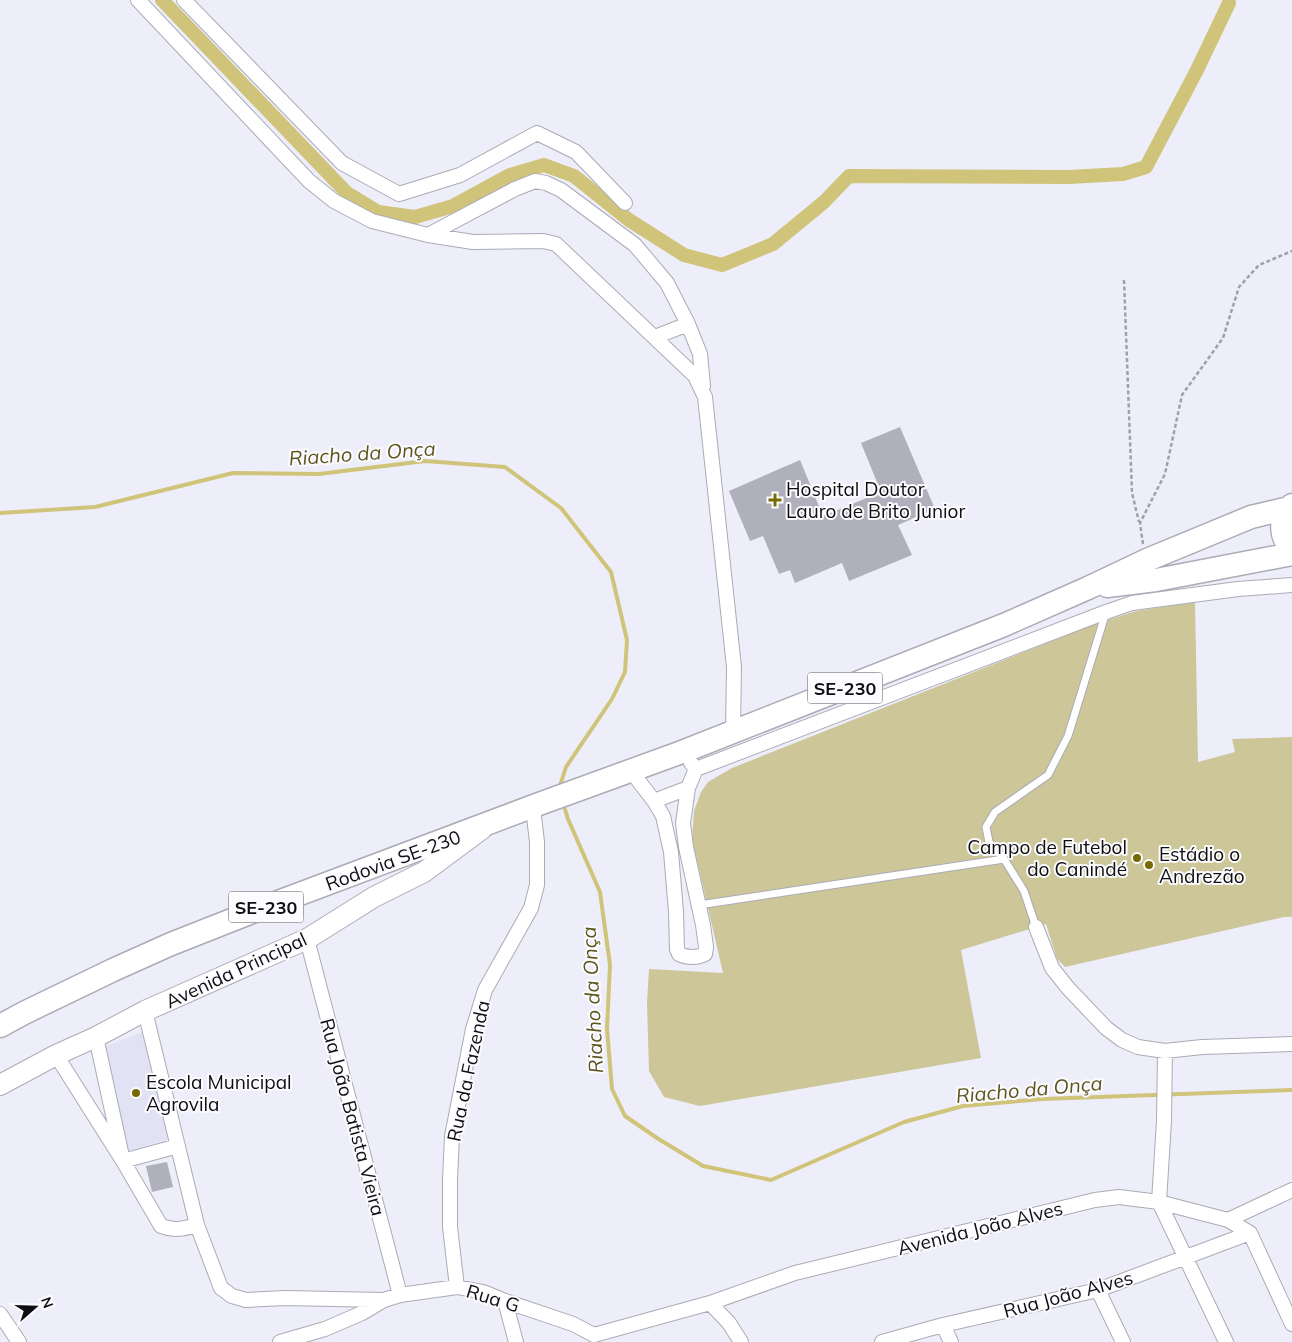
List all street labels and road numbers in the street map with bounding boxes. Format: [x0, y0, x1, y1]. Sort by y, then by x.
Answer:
road number: SE-230 [808, 672, 882, 704]
street label: Rodovia SE-230 [322, 824, 464, 896]
road number: SE-230 [228, 892, 304, 922]
street label: Avenida Principal [162, 927, 310, 1013]
street label: Rua da Fazenda [441, 998, 495, 1144]
street label: Rua João Batista Vieira [315, 1016, 391, 1218]
street label: Avenida João Alves [895, 1196, 1065, 1260]
street label: Rua João Alves [1001, 1265, 1135, 1323]
street label: Rua G [463, 1279, 523, 1317]

